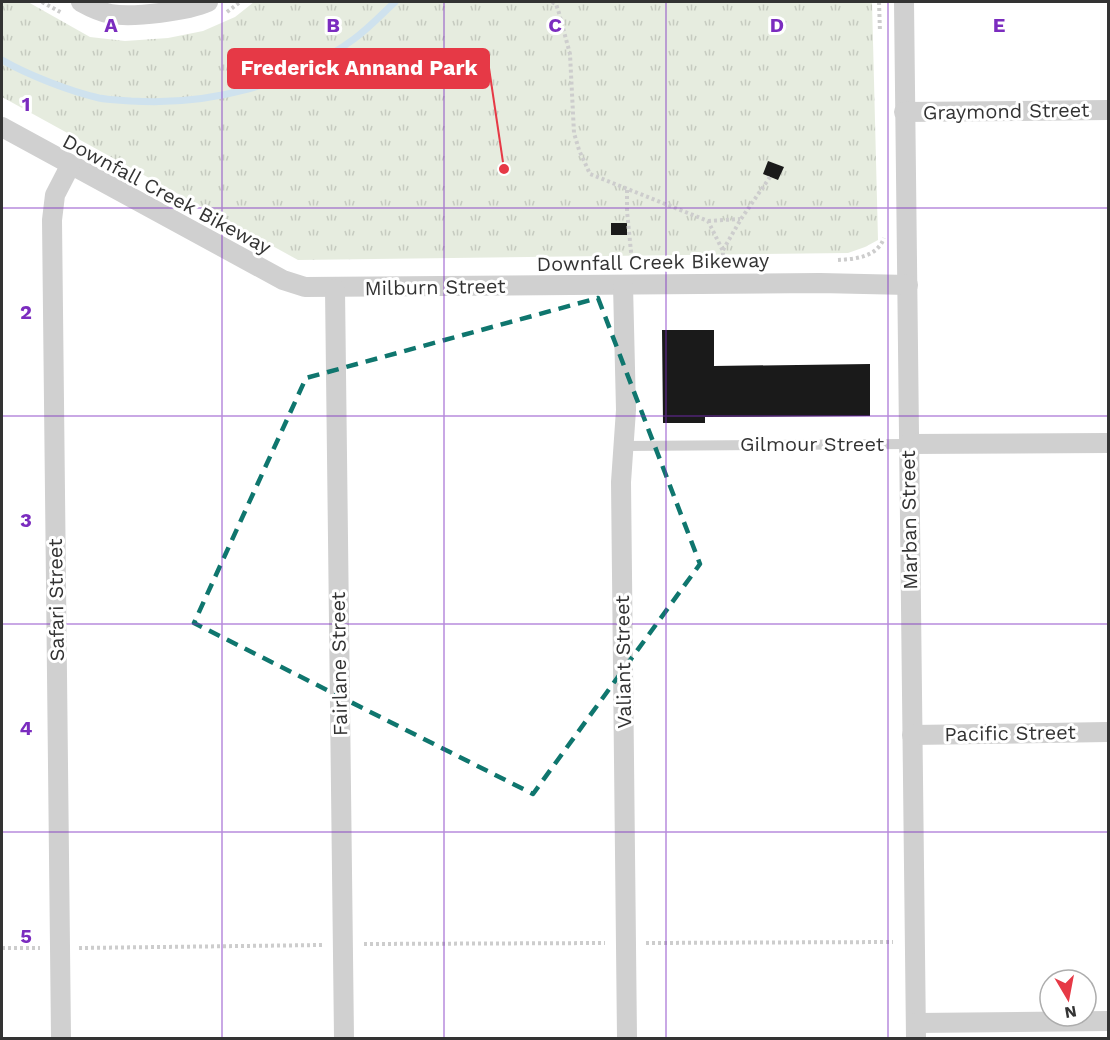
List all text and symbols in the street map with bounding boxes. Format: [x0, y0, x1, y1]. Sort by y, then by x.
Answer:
text: A [104, 13, 118, 37]
text: B [326, 13, 340, 37]
text: C [548, 13, 562, 37]
text: D [770, 13, 784, 37]
text: E [993, 13, 1005, 37]
callout: Frederick Annand Park [228, 49, 489, 88]
text: Frederick Annand Park [240, 55, 478, 80]
text: 1 [22, 92, 30, 116]
street label: Graymond Street [923, 98, 1090, 124]
street label: Downfall Creek Bikeway [59, 129, 276, 260]
street label: Downfall Creek Bikeway [537, 248, 770, 276]
street label: Milburn Street [364, 274, 506, 300]
text: 2 [20, 300, 32, 324]
street label: Gilmour Street [740, 432, 885, 456]
street label: Marban Street [896, 449, 922, 590]
text: 3 [20, 508, 32, 532]
street label: Safari Street [43, 538, 69, 662]
street label: Fairlane Street [326, 591, 352, 736]
street label: Valiant Street [610, 594, 636, 729]
text: 4 [20, 716, 33, 740]
street label: Pacific Street [944, 720, 1077, 746]
text: 5 [20, 924, 32, 948]
north arrow [1038, 968, 1098, 1028]
text: N [1063, 1002, 1078, 1023]

